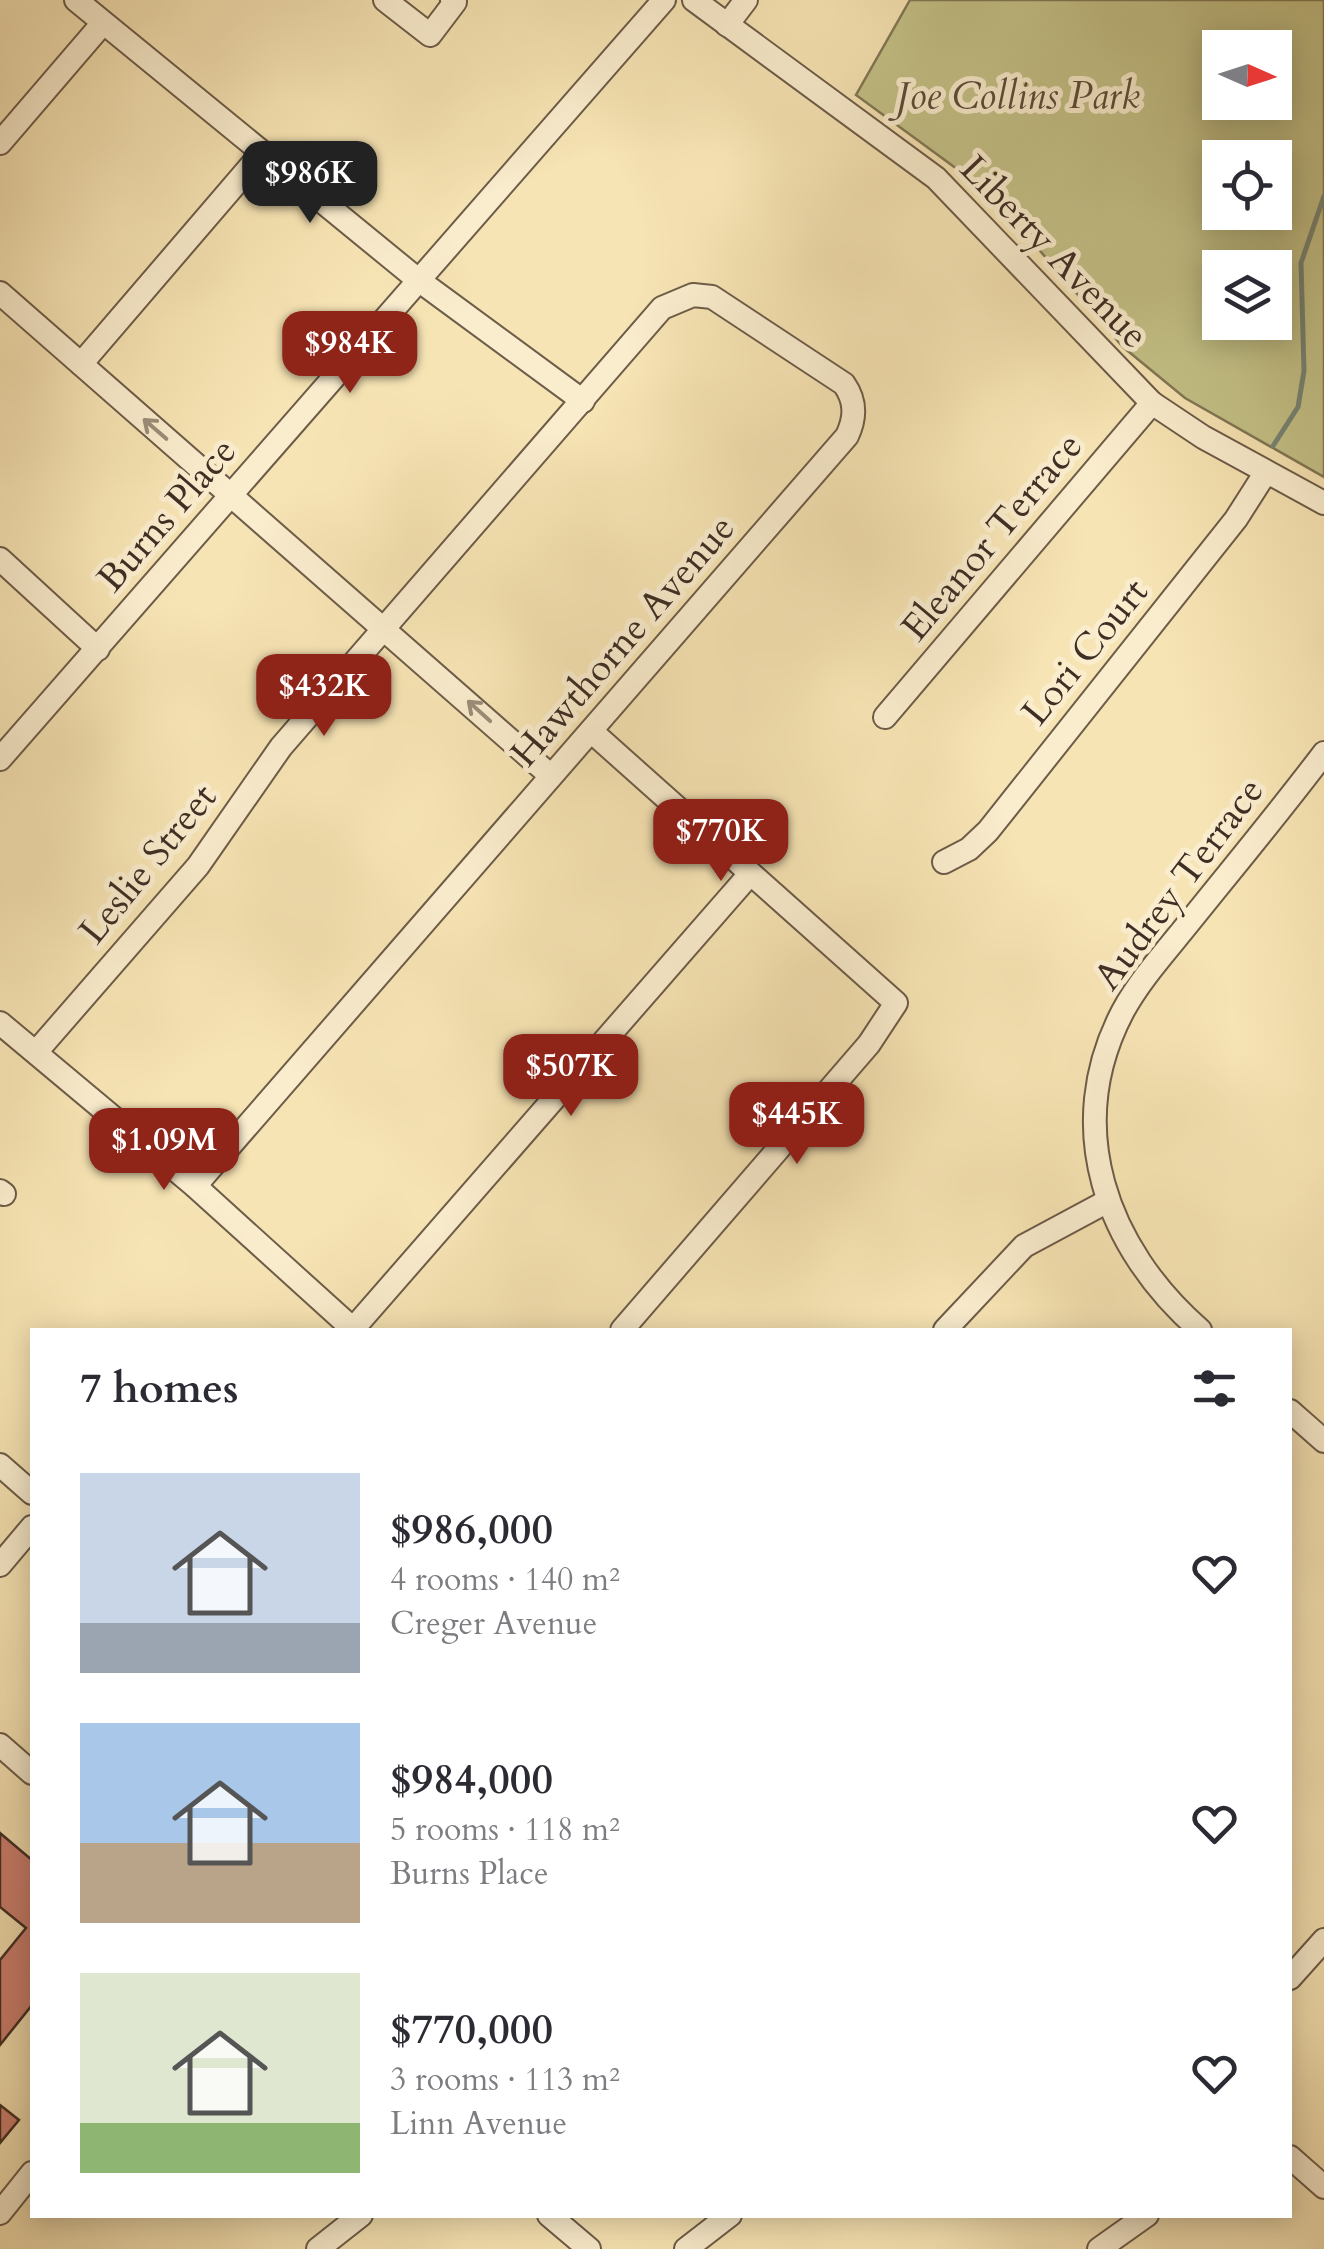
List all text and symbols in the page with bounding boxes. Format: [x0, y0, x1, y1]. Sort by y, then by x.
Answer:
north arrow [1202, 30, 1292, 120]
map controls [1202, 30, 1292, 340]
park label: Joe Collins Park [888, 70, 1140, 122]
button: locate [1202, 140, 1292, 230]
pin: $986K [240, 141, 380, 226]
street label: Liberty Avenue [948, 144, 1160, 360]
text: $986K [264, 151, 356, 195]
button: layers [1202, 250, 1292, 340]
pin: $984K [280, 311, 420, 396]
text: $984K [304, 321, 396, 365]
one-way arrow [143, 417, 168, 440]
street label: Eleanor Terrace [890, 422, 1094, 652]
street label: Burns Place [86, 427, 248, 603]
street label: Hawthorne Avenue [499, 504, 747, 778]
street label: Lori Court [1010, 568, 1160, 736]
pin: $432K [254, 654, 394, 739]
text: $432K [278, 664, 370, 708]
one-way arrow [467, 700, 492, 723]
street label: Audrey Terrace [1082, 767, 1276, 1001]
street label: Leslie Street [67, 773, 229, 955]
pin: $770K [651, 799, 791, 884]
text: $770K [675, 809, 767, 853]
pin: $507K [501, 1034, 641, 1119]
text: $507K [525, 1044, 617, 1088]
pin: $445K [727, 1082, 867, 1167]
text: $445K [751, 1092, 843, 1136]
pin: $1.09M [83, 1108, 245, 1193]
text: $1.09M [111, 1118, 217, 1162]
text: 7 homes [80, 1360, 238, 1417]
icon: filters [1187, 1361, 1242, 1416]
text: $986,000 [390, 1501, 553, 1558]
icon: home [160, 1513, 280, 1633]
icon: heart [1187, 1546, 1242, 1601]
text: 4 rooms · 140 m² [390, 1558, 620, 1602]
text: Creger Avenue [390, 1602, 597, 1646]
text: $984,000 [390, 1751, 553, 1808]
icon: home [160, 1763, 280, 1883]
icon: heart [1187, 1796, 1242, 1851]
text: 5 rooms · 118 m² [390, 1808, 620, 1852]
text: Burns Place [390, 1852, 548, 1896]
text: $770,000 [390, 2001, 553, 2058]
icon: home [160, 2013, 280, 2133]
icon: heart [1187, 2046, 1242, 2101]
text: 3 rooms · 113 m² [390, 2058, 620, 2102]
text: Linn Avenue [390, 2102, 567, 2146]

